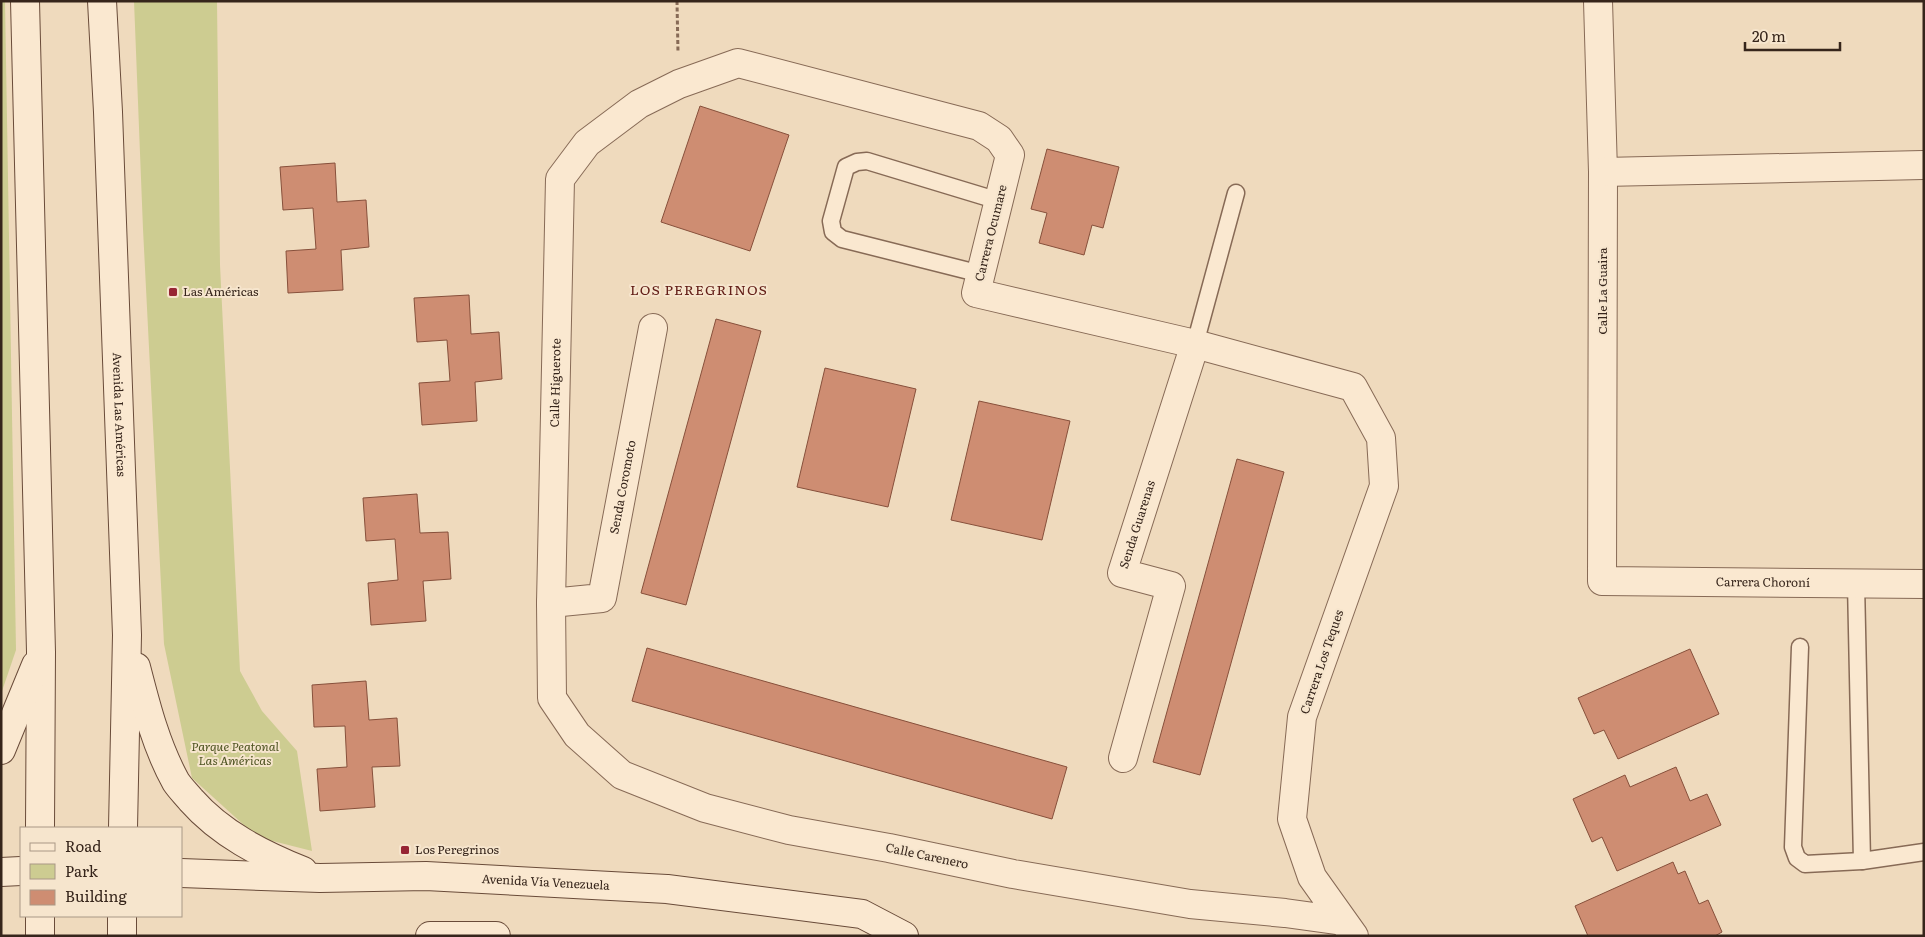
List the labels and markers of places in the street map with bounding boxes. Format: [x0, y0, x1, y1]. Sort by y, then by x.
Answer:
place label: Las Américas [183, 282, 259, 300]
marker: Las Américas [167, 286, 179, 298]
place label: Los Peregrinos [415, 840, 500, 858]
marker: Los Peregrinos [399, 844, 411, 856]

